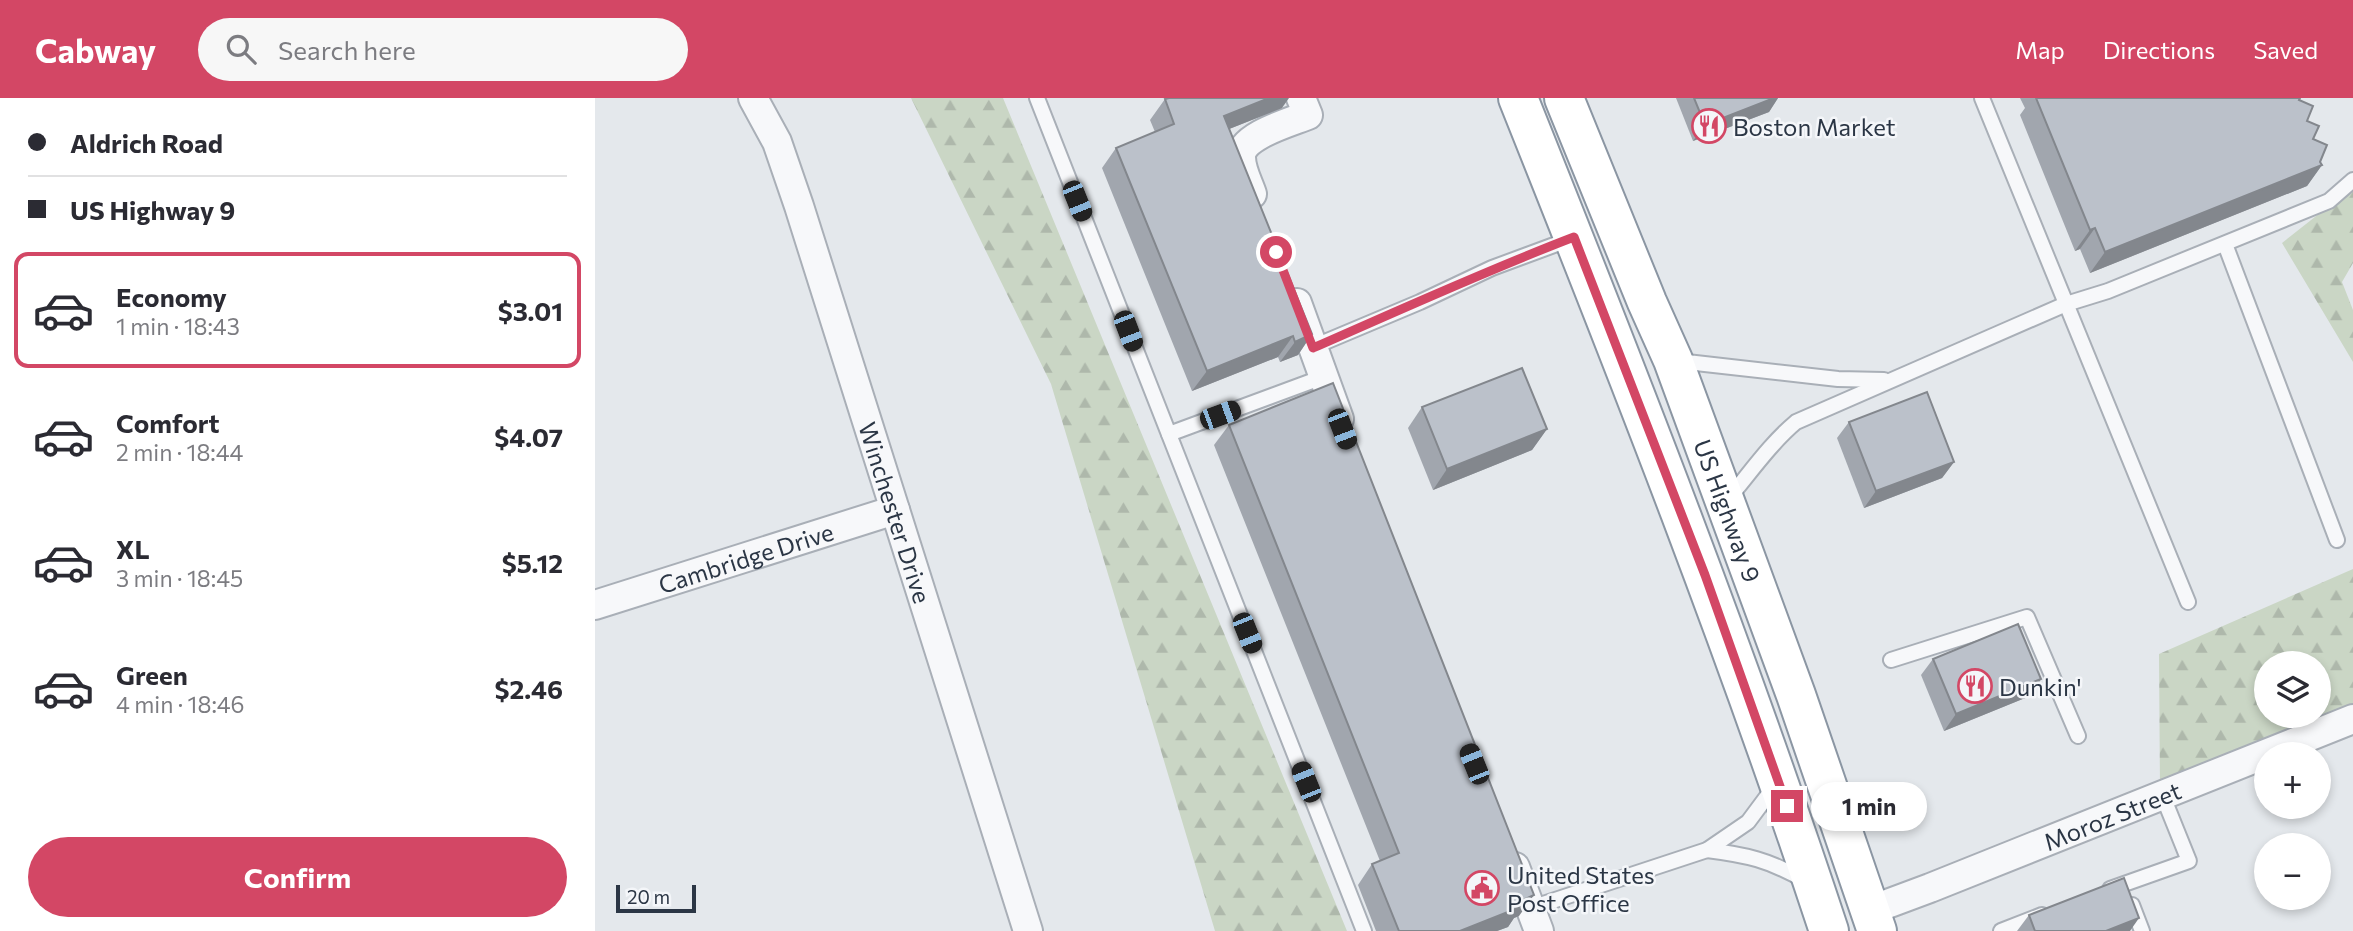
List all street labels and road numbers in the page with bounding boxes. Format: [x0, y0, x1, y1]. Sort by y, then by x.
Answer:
street label: Winchester Drive [854, 418, 938, 606]
street label: US Highway 9 [1689, 435, 1768, 586]
street label: Cambridge Drive [655, 516, 837, 599]
street label: Moroz Street [2039, 775, 2185, 856]

